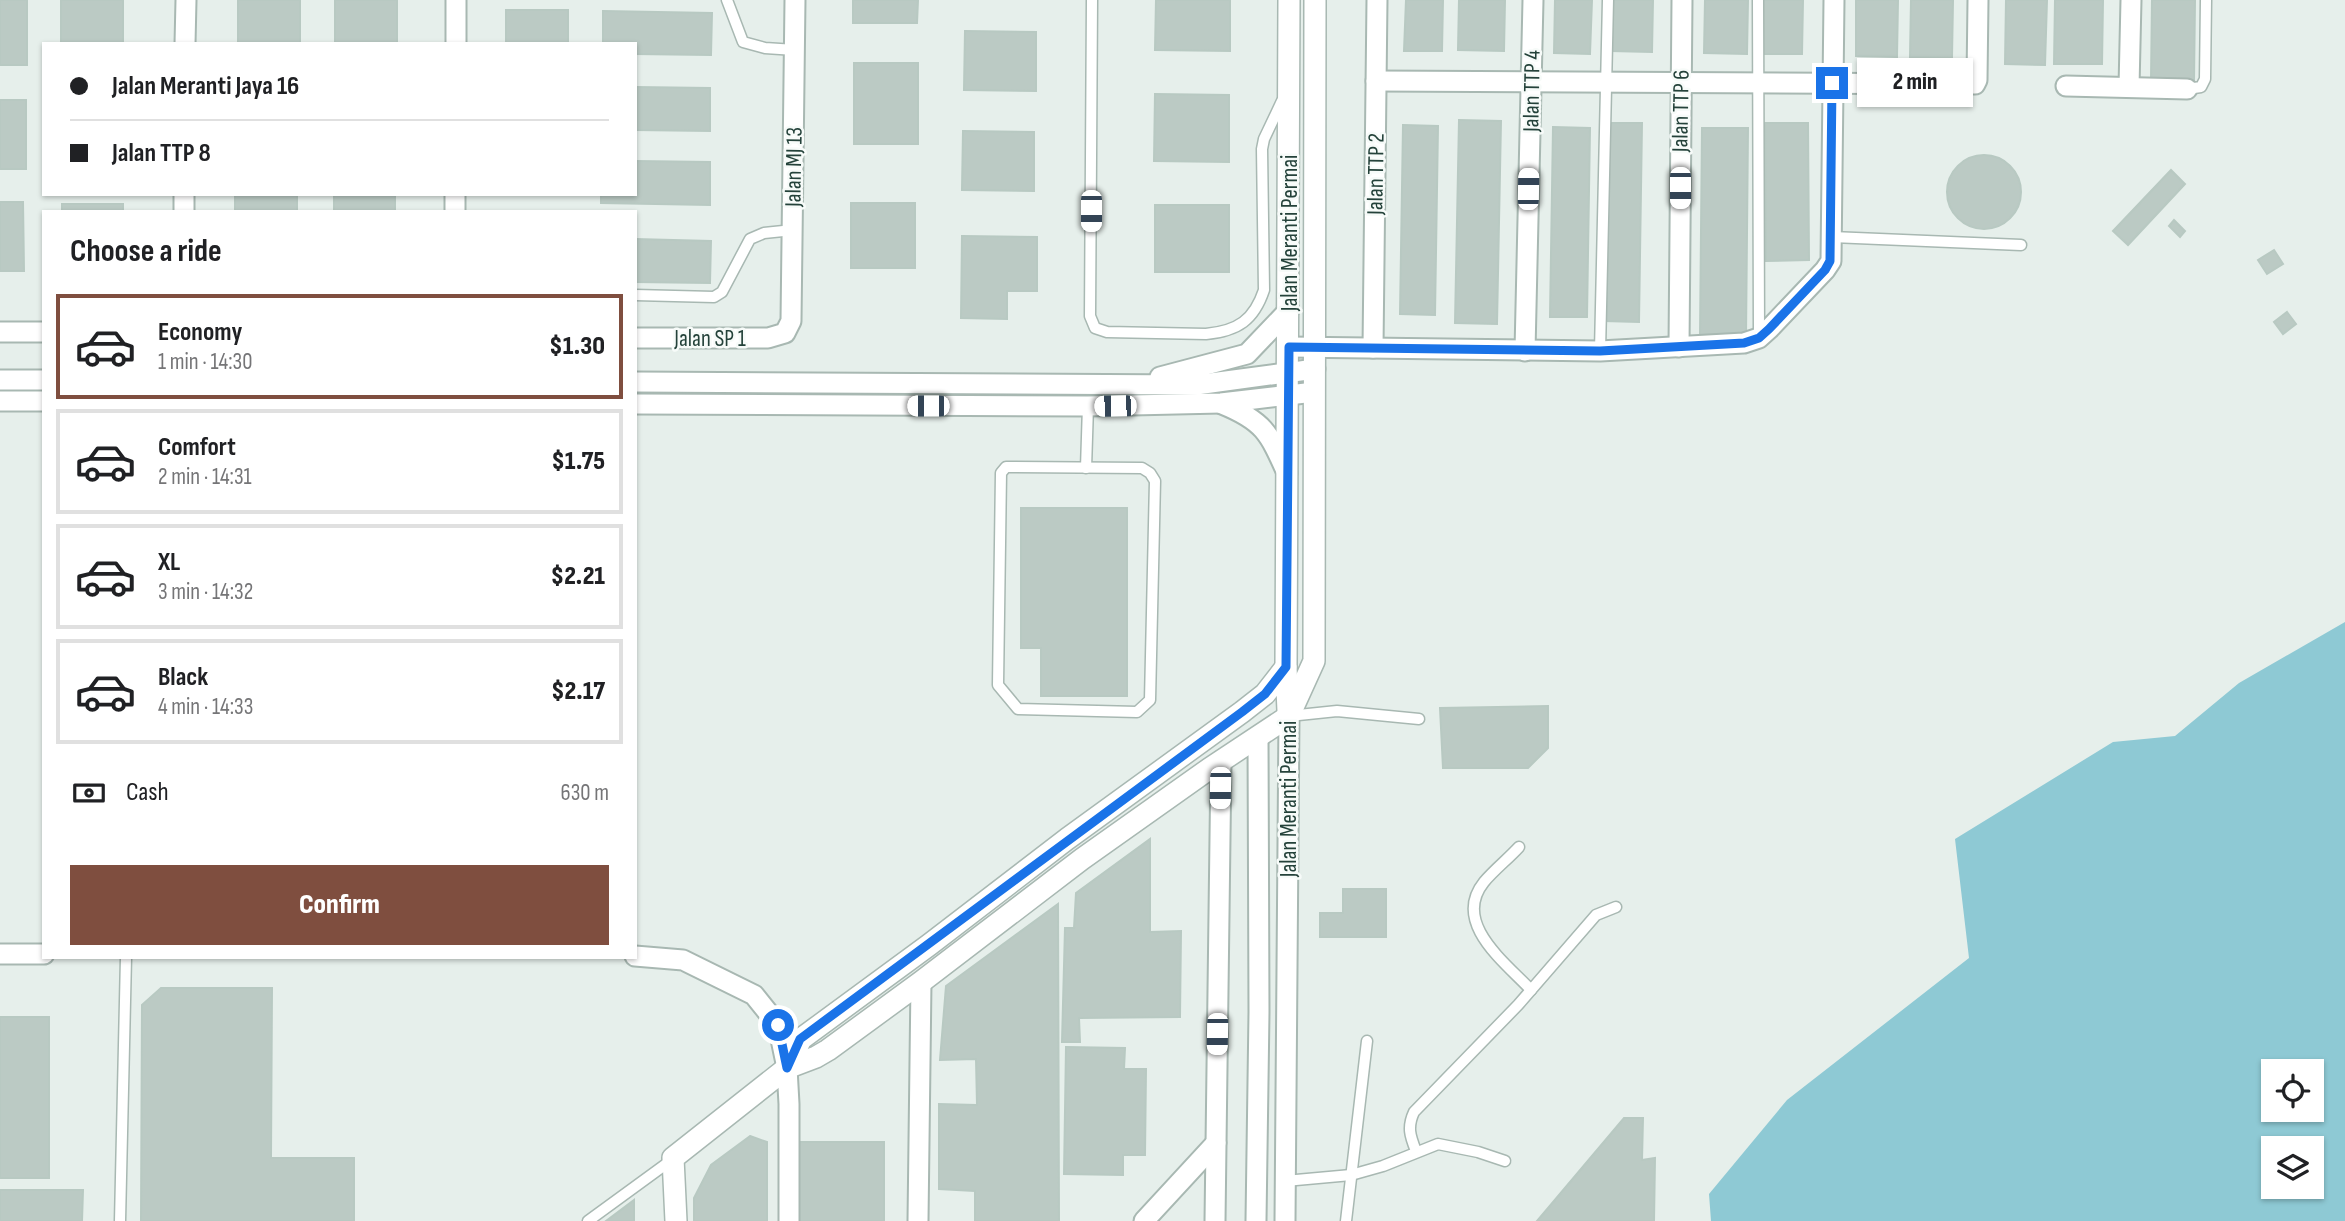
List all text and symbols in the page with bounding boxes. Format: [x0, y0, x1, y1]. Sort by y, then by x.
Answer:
street label: Jalan TTP 4 [1517, 49, 1547, 133]
callout: 2 min [1856, 58, 1972, 108]
route end [1816, 67, 1848, 99]
text: 2 min [1893, 68, 1937, 96]
street label: Jalan TTP 6 [1666, 70, 1696, 153]
text: Jalan Meranti Jaya 16 [112, 71, 299, 102]
street label: Jalan MJ 13 [779, 127, 809, 208]
street label: Jalan TTP 2 [1361, 133, 1391, 216]
text: Jalan TTP 8 [112, 138, 211, 169]
street label: Jalan Meranti Permai [1276, 155, 1304, 312]
car [1670, 167, 1691, 209]
car [1518, 168, 1539, 210]
car [1081, 190, 1102, 232]
text: Choose a ride [70, 232, 222, 271]
icon: car [74, 315, 137, 378]
text: Economy [158, 317, 242, 348]
street label: Jalan SP 1 [673, 325, 746, 353]
text: $1.30 [549, 331, 605, 362]
text: 1 min · 14:30 [158, 348, 252, 376]
car [1094, 395, 1137, 417]
car [908, 396, 950, 417]
icon: car [74, 430, 137, 493]
text: Comfort [158, 432, 236, 463]
text: $1.75 [551, 446, 605, 477]
text: 2 min · 14:31 [158, 463, 252, 491]
icon: car [74, 545, 137, 608]
text: XL [158, 547, 180, 578]
text: $2.21 [551, 561, 605, 592]
text: 3 min · 14:32 [158, 578, 253, 606]
icon: car [74, 660, 137, 723]
text: Black [158, 662, 208, 693]
text: $2.17 [551, 676, 605, 707]
text: 4 min · 14:33 [158, 693, 253, 721]
street label: Jalan Meranti Permai [1275, 721, 1303, 878]
car [1210, 767, 1231, 809]
icon: cash [70, 774, 108, 812]
text: Cash [126, 777, 169, 808]
text: 630 m [561, 779, 609, 807]
button: Confirm [70, 865, 609, 945]
route start [762, 1009, 794, 1041]
car [1207, 1013, 1228, 1055]
map controls [2261, 1059, 2324, 1199]
button: locate [2261, 1059, 2324, 1122]
button: layers [2261, 1136, 2324, 1199]

